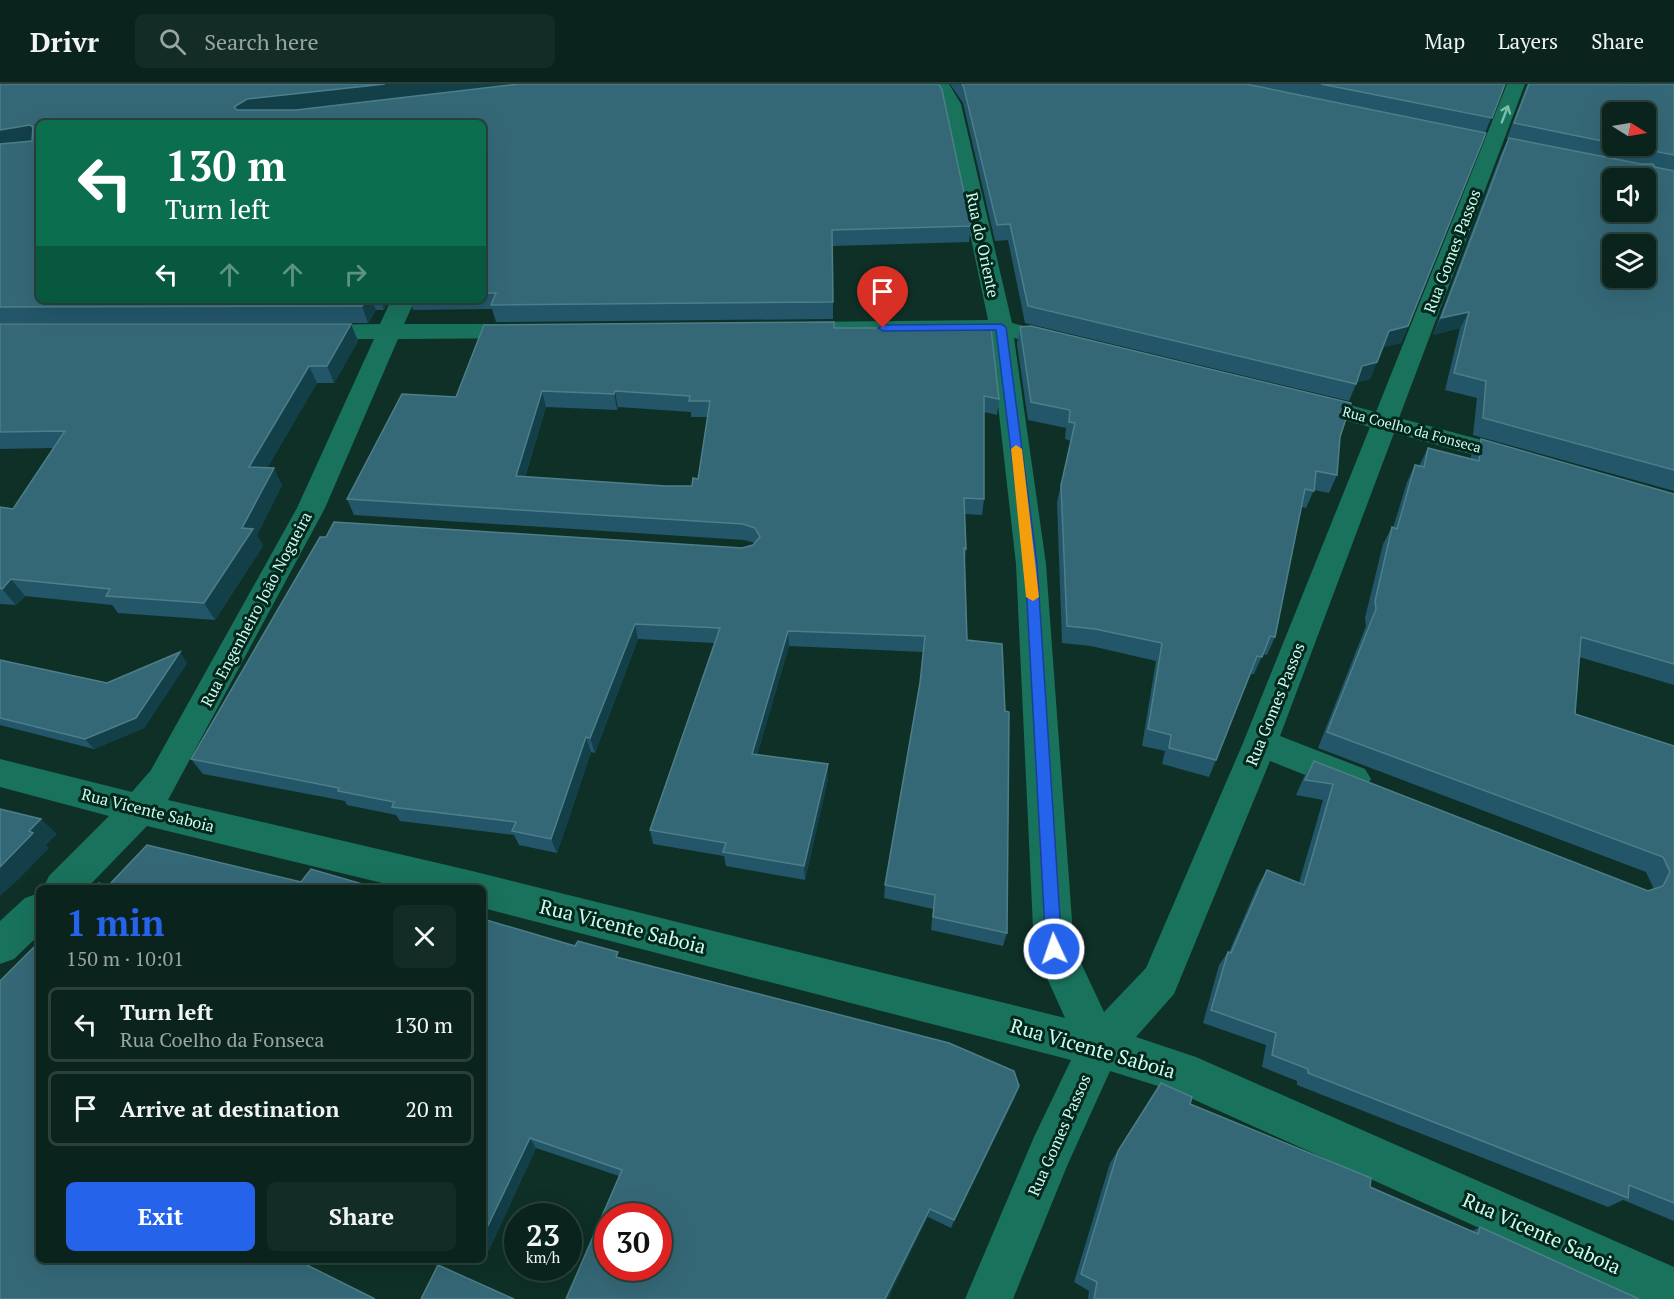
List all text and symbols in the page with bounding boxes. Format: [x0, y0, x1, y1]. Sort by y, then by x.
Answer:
search box [135, 14, 555, 68]
text: Drivr [30, 23, 99, 60]
icon: search [156, 25, 189, 58]
text: Search here [204, 27, 319, 56]
text: Map [1424, 27, 1465, 55]
text: Layers [1498, 27, 1558, 55]
text: Share [1591, 27, 1644, 55]
north arrow [1602, 102, 1656, 156]
map controls [1602, 102, 1656, 288]
one-way arrow [1500, 106, 1511, 124]
text: 130 m [165, 137, 286, 193]
icon: left [66, 144, 144, 222]
button: sound [1602, 168, 1656, 222]
street label: Rua Gomes Passos [1418, 186, 1486, 316]
street label: Rua do Oriente [961, 190, 1005, 300]
text: Turn left [165, 191, 270, 227]
button: layers [1602, 234, 1656, 288]
icon: left [150, 258, 183, 291]
icon: ahead [213, 258, 246, 291]
icon: ahead [276, 258, 309, 291]
icon: right [339, 258, 372, 291]
pin [857, 266, 908, 328]
icon: arrive [866, 275, 899, 308]
street label: Rua Coelho da Fonseca [1340, 401, 1484, 457]
street label: Rua Engenheiro João Nogueira [195, 508, 317, 710]
street label: Rua Gomes Passos [1240, 639, 1310, 769]
street label: Rua Vicente Saboia [79, 783, 217, 837]
street label: Rua Vicente Saboia [537, 892, 709, 960]
text: 1 min [66, 899, 164, 946]
button: close [393, 905, 456, 968]
position arrow [1022, 917, 1086, 981]
text: 150 m · 10:01 [66, 945, 184, 972]
text: Turn left [120, 997, 213, 1026]
icon: left [69, 1008, 102, 1041]
text: 130 m [393, 1010, 453, 1039]
street label: Rua Vicente Saboia [1007, 1012, 1179, 1084]
text: Rua Coelho da Fonseca [120, 1026, 324, 1053]
street label: Rua Gomes Passos [1022, 1071, 1096, 1199]
icon: arrive [69, 1092, 102, 1125]
text: Arrive at destination [120, 1094, 339, 1123]
text: 20 m [405, 1094, 453, 1123]
button: Exit [66, 1182, 255, 1251]
button: Share [267, 1182, 456, 1251]
street label: Rua Vicente Saboia [1459, 1186, 1625, 1280]
speed limit sign: 30 [594, 1203, 672, 1281]
text: 23 [526, 1215, 560, 1255]
text: km/h [526, 1247, 560, 1267]

